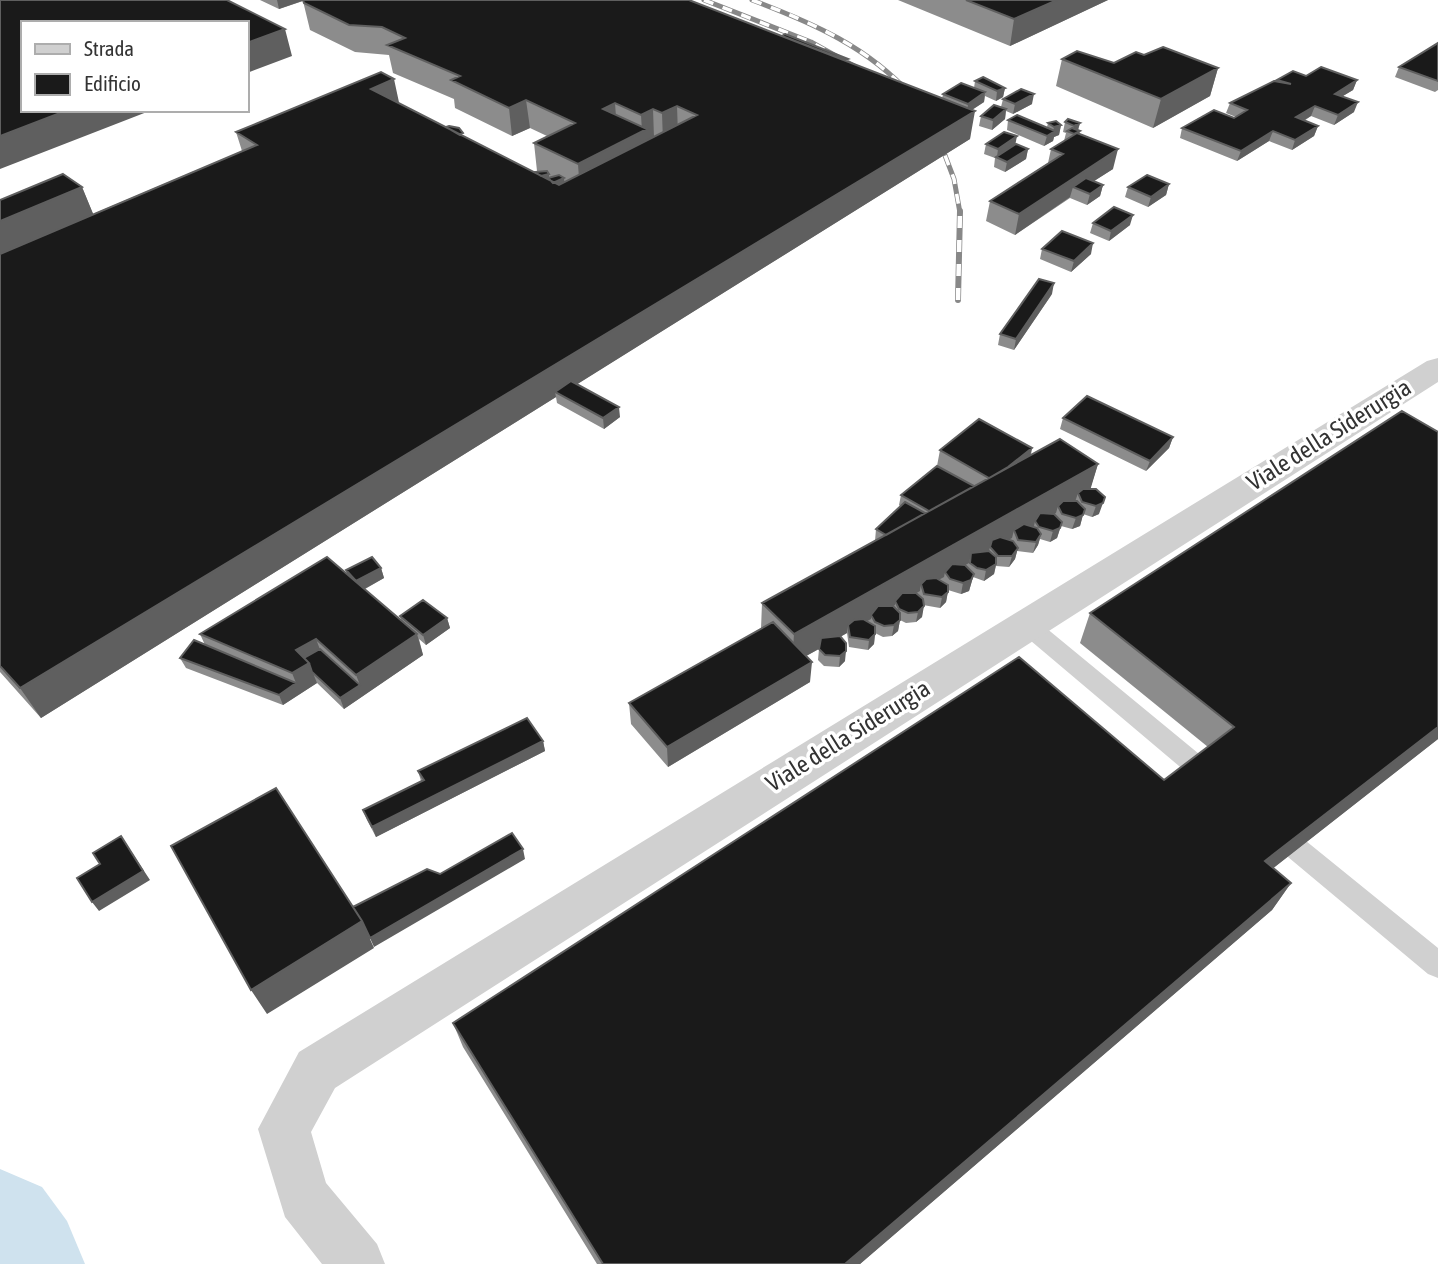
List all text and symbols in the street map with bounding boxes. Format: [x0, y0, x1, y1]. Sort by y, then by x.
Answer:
legend [21, 21, 248, 112]
text: Strada [84, 36, 134, 60]
text: Edificio [84, 71, 141, 95]
street label: Viale della Siderurgia [1242, 373, 1416, 496]
street label: Viale della Siderurgia [761, 674, 935, 797]

